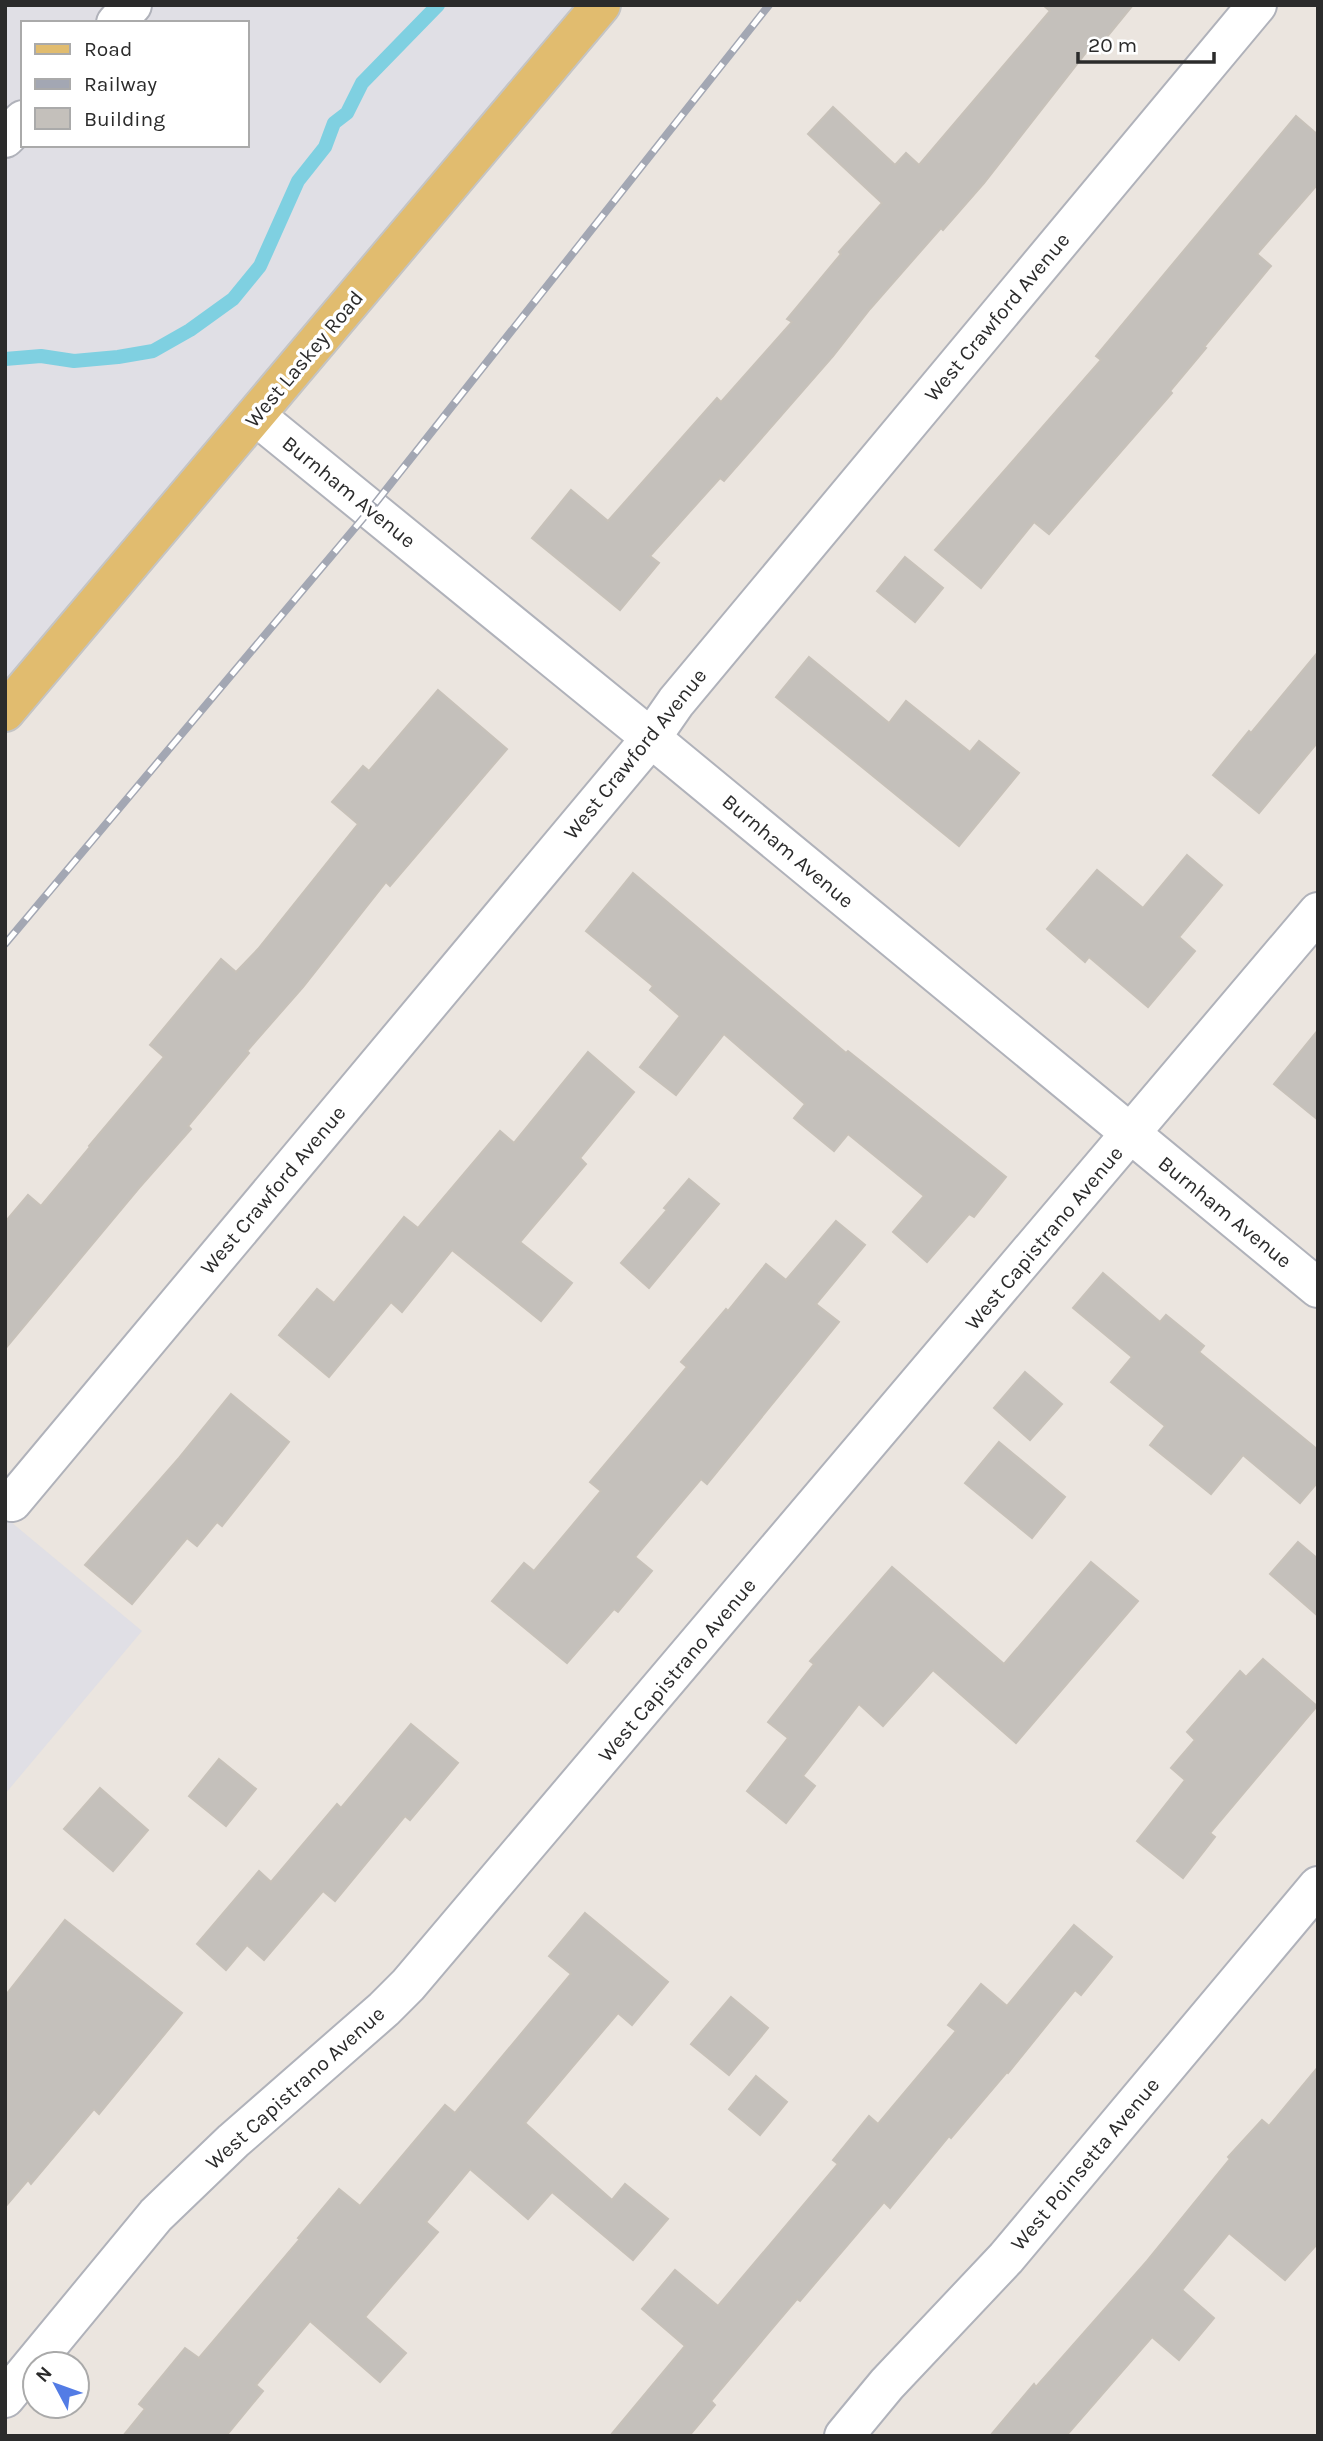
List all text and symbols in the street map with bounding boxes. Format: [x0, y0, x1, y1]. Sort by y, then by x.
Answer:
legend [21, 21, 248, 147]
scale bar [1078, 21, 1214, 65]
text: 20 m [1088, 33, 1137, 57]
text: Road [84, 37, 132, 61]
text: Railway [84, 72, 157, 96]
text: Building [84, 107, 165, 131]
street label: West Crawford Avenue [919, 228, 1075, 406]
street label: West Laskey Road [240, 286, 368, 432]
street label: Burnham Avenue [278, 431, 420, 553]
street label: West Crawford Avenue [559, 664, 711, 844]
street label: Burnham Avenue [717, 789, 859, 913]
street label: West Crawford Avenue [195, 1101, 351, 1279]
street label: West Capistrano Avenue [960, 1141, 1128, 1335]
street label: Burnham Avenue [1154, 1151, 1296, 1273]
street label: West Capistrano Avenue [593, 1573, 761, 1767]
street label: West Capistrano Avenue [201, 2001, 389, 2175]
street label: West Poinsetta Avenue [1006, 2073, 1164, 2255]
north arrow [21, 2350, 91, 2420]
text: N [31, 2362, 57, 2387]

